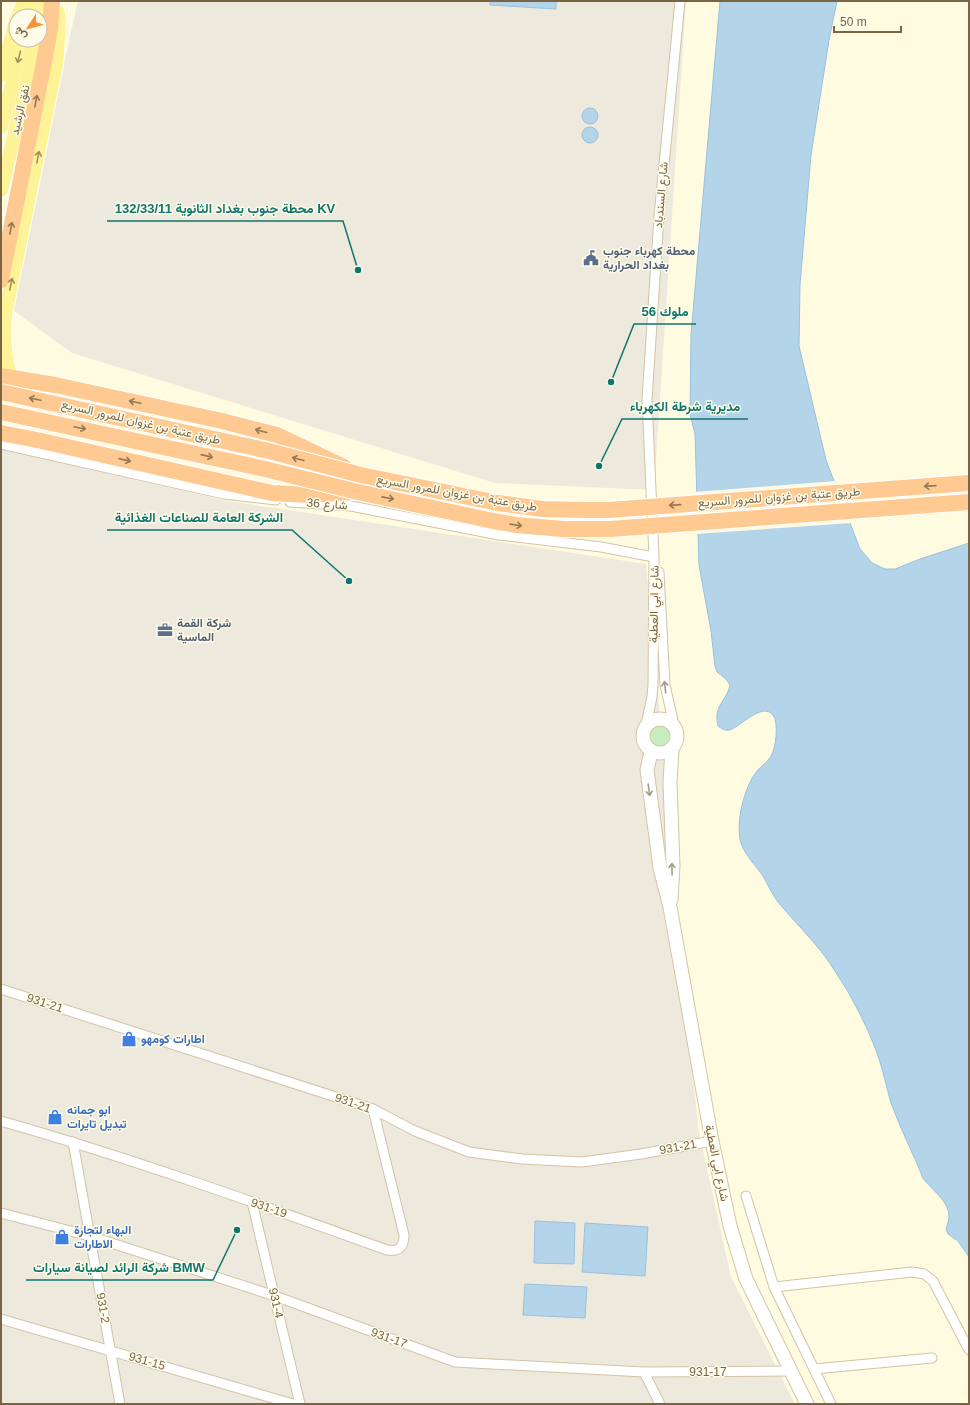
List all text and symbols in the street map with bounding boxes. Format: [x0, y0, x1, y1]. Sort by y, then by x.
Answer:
north arrow [8, 8, 48, 48]
scale bar [834, 8, 901, 34]
text: 50 m [840, 15, 867, 29]
text: ش [11, 24, 29, 43]
one-way arrow [14, 50, 22, 63]
street label: نفق الرشيد [7, 84, 34, 137]
one-way arrow [33, 95, 41, 108]
one-way arrow [34, 151, 42, 164]
street label: شارع السندباد [651, 161, 673, 229]
callout: محطة جنوب بغداد الثانوية 132/33/11 KV [107, 196, 343, 221]
text: محطة جنوب بغداد الثانوية 132/33/11 KV [115, 201, 336, 217]
one-way arrow [8, 222, 16, 235]
place label: محطة كهرباء جنوب بغداد الحرارية [603, 244, 696, 273]
public building icon: محطة كهرباء جنوب بغداد الحرارية [582, 249, 600, 267]
one-way arrow [8, 278, 16, 291]
callout: ملوك 56 [634, 299, 696, 324]
text: ملوك 56 [642, 304, 688, 320]
callout: مديرية شرطة الكهرباء [622, 394, 748, 419]
one-way arrow [29, 395, 42, 403]
street label: طريق عتبة بن غزوان للمرور السريع [60, 397, 222, 449]
one-way arrow [129, 398, 142, 406]
text: مديرية شرطة الكهرباء [630, 399, 740, 415]
one-way arrow [73, 425, 86, 433]
one-way arrow [255, 427, 268, 434]
one-way arrow [200, 453, 213, 461]
one-way arrow [292, 455, 305, 462]
one-way arrow [119, 457, 132, 465]
street label: طريق عتبة بن غزوان للمرور السريع [375, 472, 539, 516]
one-way arrow [924, 482, 937, 489]
street label: طريق عتبة بن غزوان للمرور السريع [697, 484, 861, 512]
one-way arrow [381, 495, 394, 503]
street label: شارع 36 [306, 496, 348, 514]
one-way arrow [669, 501, 682, 508]
callout: الشركة العامة للصناعات الغذائية [107, 505, 292, 530]
text: الشركة العامة للصناعات الغذائية [115, 510, 283, 526]
one-way arrow [509, 521, 522, 529]
street label: شارع ابي العطية [646, 565, 665, 643]
place label: شركة القمة الماسية [177, 616, 232, 644]
office icon: شركة القمة الماسية [156, 621, 174, 639]
one-way arrow [661, 681, 669, 694]
one-way arrow [646, 783, 653, 796]
one-way arrow [669, 863, 676, 876]
street label: 931-21 [25, 991, 65, 1016]
shop icon: اطارات كومهو [120, 1030, 138, 1048]
place label: اطارات كومهو [141, 1032, 205, 1047]
street label: 931-21 [333, 1090, 373, 1116]
place label: ابو جمانه تبديل تايرات [67, 1103, 127, 1132]
shop icon: ابو جمانه تبديل تايرات [46, 1108, 64, 1126]
street label: شارع ابي العطية [699, 1123, 732, 1203]
street label: 931-21 [658, 1137, 698, 1157]
street label: 931-19 [249, 1195, 289, 1221]
place label: البهاء لتجارة الاطارات [74, 1223, 131, 1252]
shop icon: البهاء لتجارة الاطارات [53, 1228, 71, 1246]
callout: شركة الرائد لصيانة سيارات BMW [26, 1255, 213, 1280]
text: شركة الرائد لصيانة سيارات BMW [33, 1260, 206, 1276]
street label: 931-4 [266, 1286, 286, 1320]
street label: 931-2 [93, 1292, 113, 1325]
street label: 931-17 [369, 1325, 409, 1351]
street label: 931-15 [127, 1349, 167, 1373]
street label: 931-17 [689, 1365, 727, 1379]

